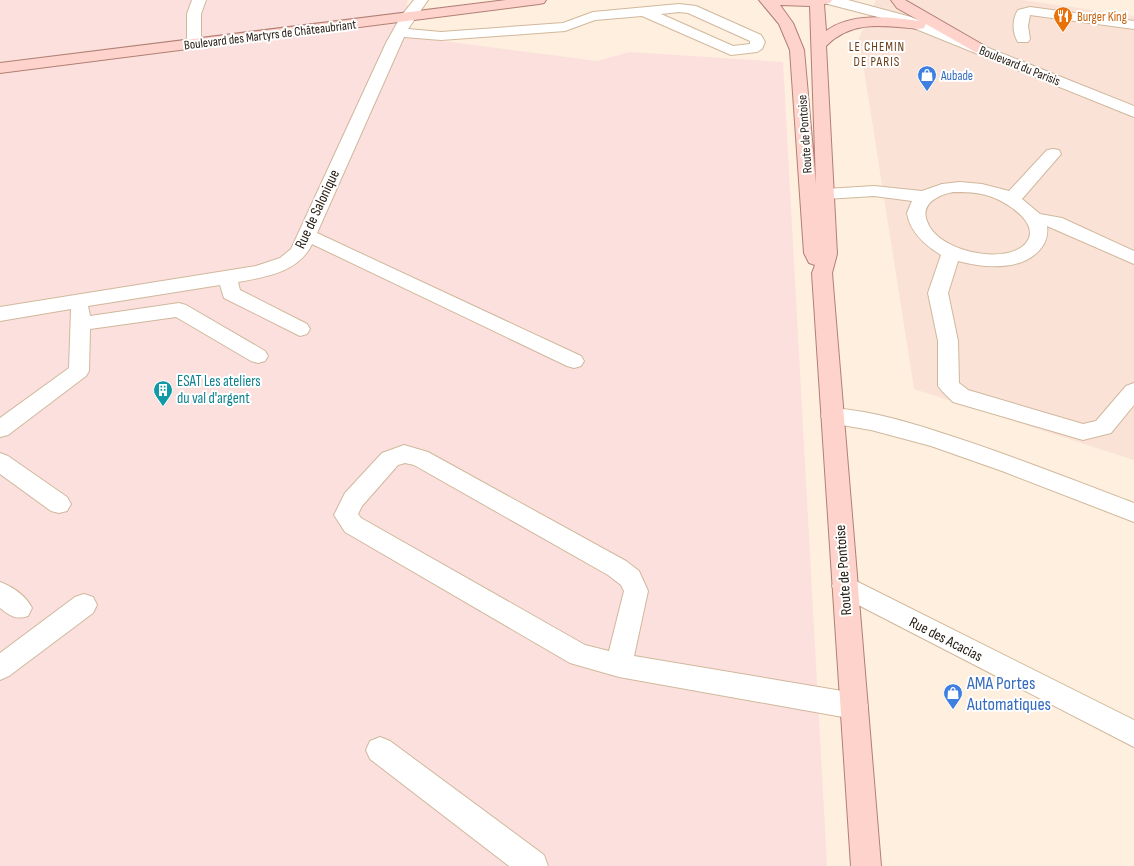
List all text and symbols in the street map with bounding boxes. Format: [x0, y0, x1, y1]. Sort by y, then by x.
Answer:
restaurant icon: Burger King [1052, 5, 1074, 33]
place label: Burger King [1077, 9, 1127, 25]
street label: Boulevard des Martyrs de Châteaubriant [183, 16, 357, 54]
district label: LE CHEMIN DE PARIS [849, 39, 905, 70]
street label: Boulevard du Parisis [977, 42, 1063, 90]
shop icon: Aubade [916, 64, 938, 92]
place label: Aubade [940, 68, 973, 84]
street label: Route de Pontoise [794, 94, 816, 174]
street label: Rue de Salonique [291, 167, 344, 252]
place label: ESAT Les ateliers du val d'argent [177, 372, 261, 408]
building icon: ESAT Les ateliers du val d'argent [152, 379, 174, 407]
street label: Route de Pontoise [831, 524, 856, 616]
street label: Rue des Acacias [906, 613, 986, 666]
place label: AMA Portes Automatiques [966, 673, 1051, 715]
shop icon: AMA Portes Automatiques [942, 682, 964, 710]

